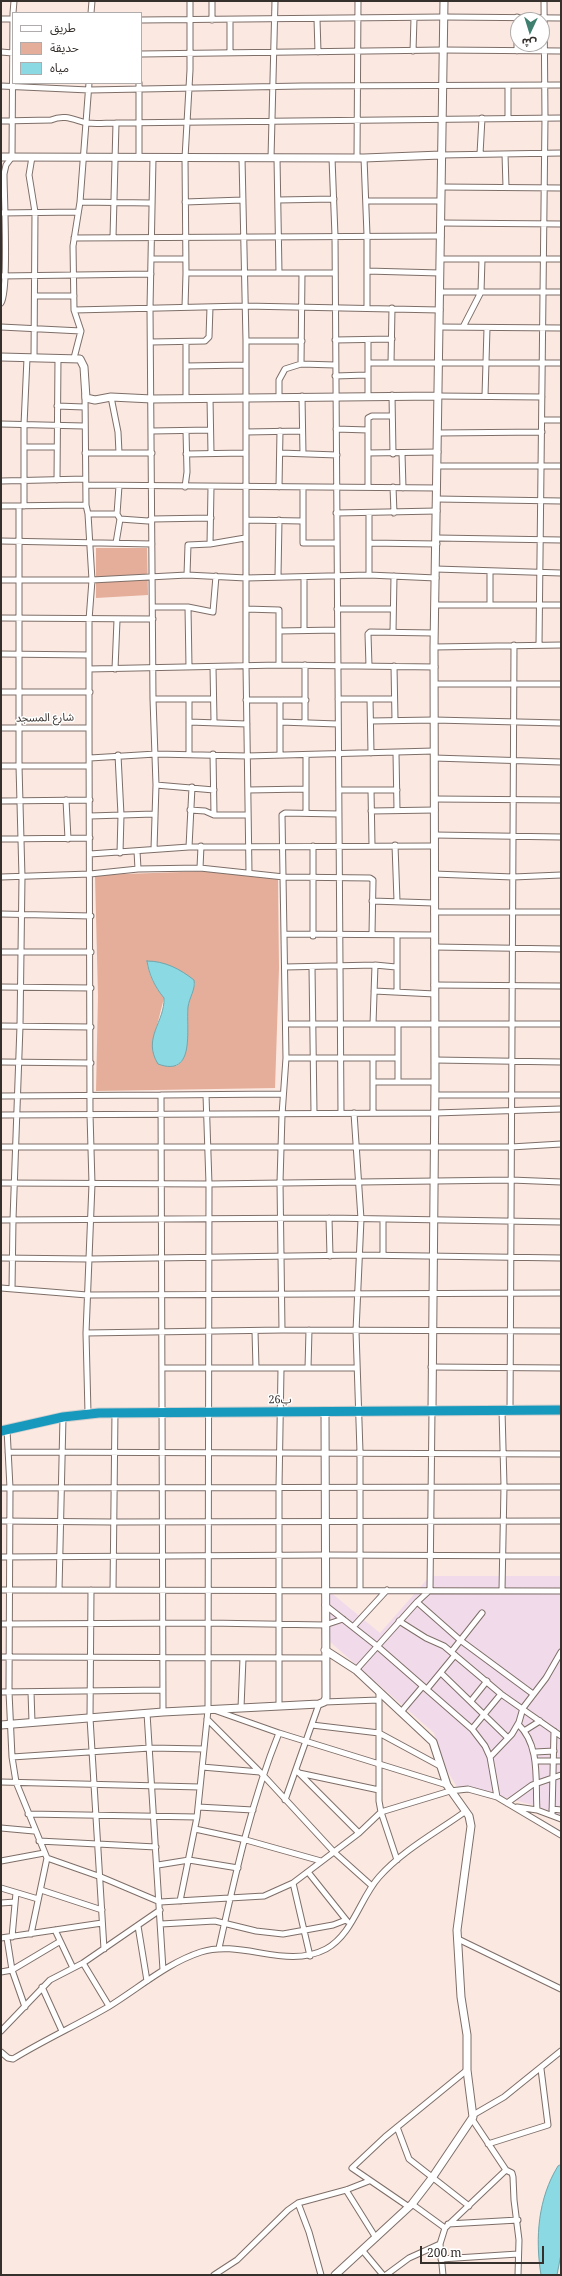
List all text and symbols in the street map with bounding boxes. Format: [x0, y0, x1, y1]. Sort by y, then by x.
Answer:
legend [12, 12, 142, 84]
north arrow [510, 12, 550, 52]
text: طريق [50, 19, 76, 36]
text: ش [521, 35, 537, 51]
text: حديقة [50, 39, 79, 56]
text: مياه [50, 59, 69, 76]
street label: شارع المسجد [16, 711, 74, 725]
street label: 26ب [268, 1393, 292, 1407]
scale bar [422, 2238, 546, 2264]
text: 200 m [427, 2244, 462, 2261]

